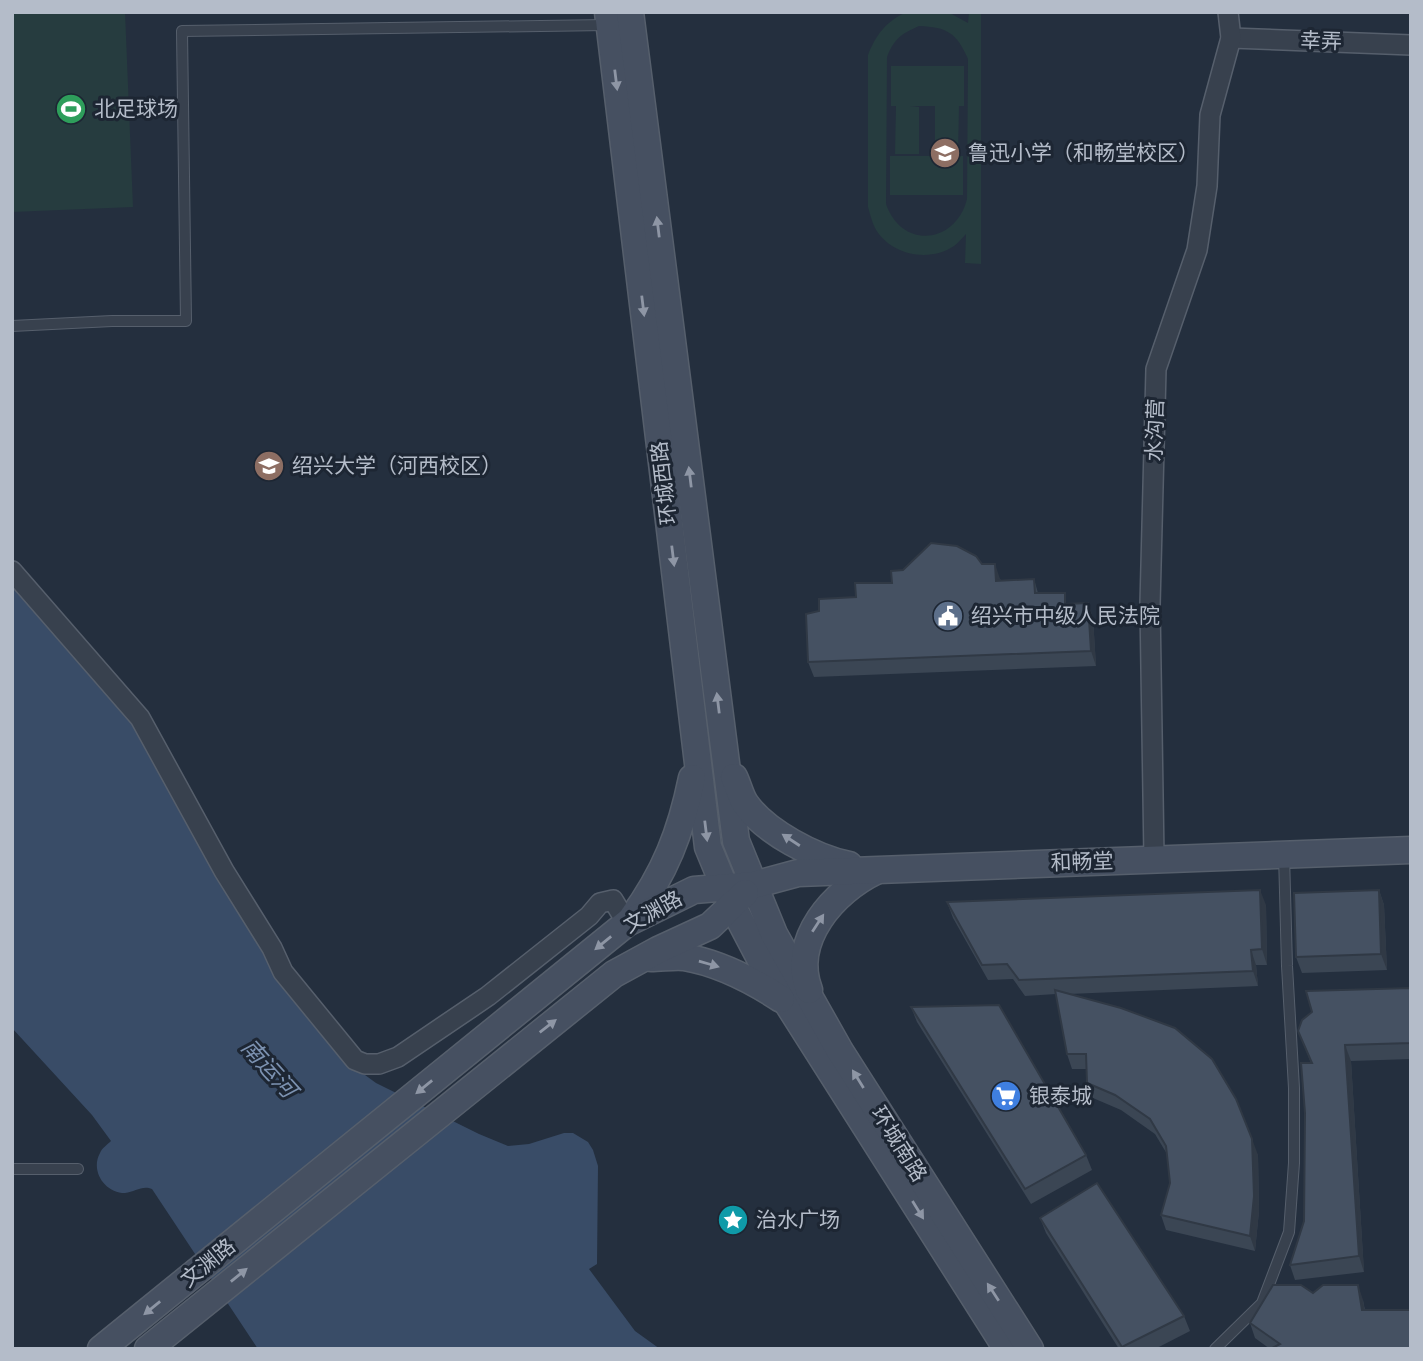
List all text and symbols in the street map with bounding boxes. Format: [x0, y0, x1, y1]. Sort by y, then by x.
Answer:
street label: 幸弄 [1300, 27, 1342, 55]
one-way arrow [611, 69, 622, 91]
sports icon: 北足球场 [54, 92, 88, 126]
place label: 北足球场 [94, 96, 178, 122]
school or university icon: 鲁迅小学（和畅堂校区） [928, 136, 962, 170]
place label: 鲁迅小学（和畅堂校区） [968, 140, 1199, 166]
one-way arrow [652, 216, 663, 238]
one-way arrow [638, 295, 649, 317]
street label: 水沟营 [1141, 398, 1169, 462]
street label: 环城西路 [646, 440, 682, 526]
school or university icon: 绍兴大学（河西校区） [252, 449, 286, 483]
place label: 绍兴大学（河西校区） [292, 453, 502, 479]
one-way arrow [684, 466, 695, 488]
one-way arrow [668, 545, 679, 567]
public building icon: 绍兴市中级人民法院 [931, 599, 965, 633]
place label: 绍兴市中级人民法院 [971, 603, 1160, 629]
one-way arrow [713, 692, 724, 714]
one-way arrow [701, 820, 712, 842]
one-way arrow [781, 834, 801, 847]
street label: 和畅堂 [1050, 848, 1114, 876]
street label: 文渊路 [619, 885, 687, 939]
one-way arrow [812, 913, 825, 932]
one-way arrow [595, 936, 613, 951]
one-way arrow [699, 959, 721, 970]
one-way arrow [538, 1019, 556, 1034]
water label: 南运河 [236, 1033, 305, 1106]
one-way arrow [851, 1069, 864, 1089]
supermarket icon: 银泰城 [989, 1079, 1023, 1113]
one-way arrow [415, 1080, 433, 1095]
place label: 银泰城 [1029, 1083, 1092, 1109]
street label: 环城南路 [866, 1101, 932, 1187]
one-way arrow [912, 1200, 925, 1219]
place icon: 治水广场 [716, 1203, 750, 1237]
place label: 治水广场 [756, 1207, 840, 1233]
street label: 文渊路 [175, 1233, 241, 1293]
one-way arrow [231, 1268, 248, 1283]
one-way arrow [986, 1282, 999, 1301]
one-way arrow [144, 1301, 162, 1316]

